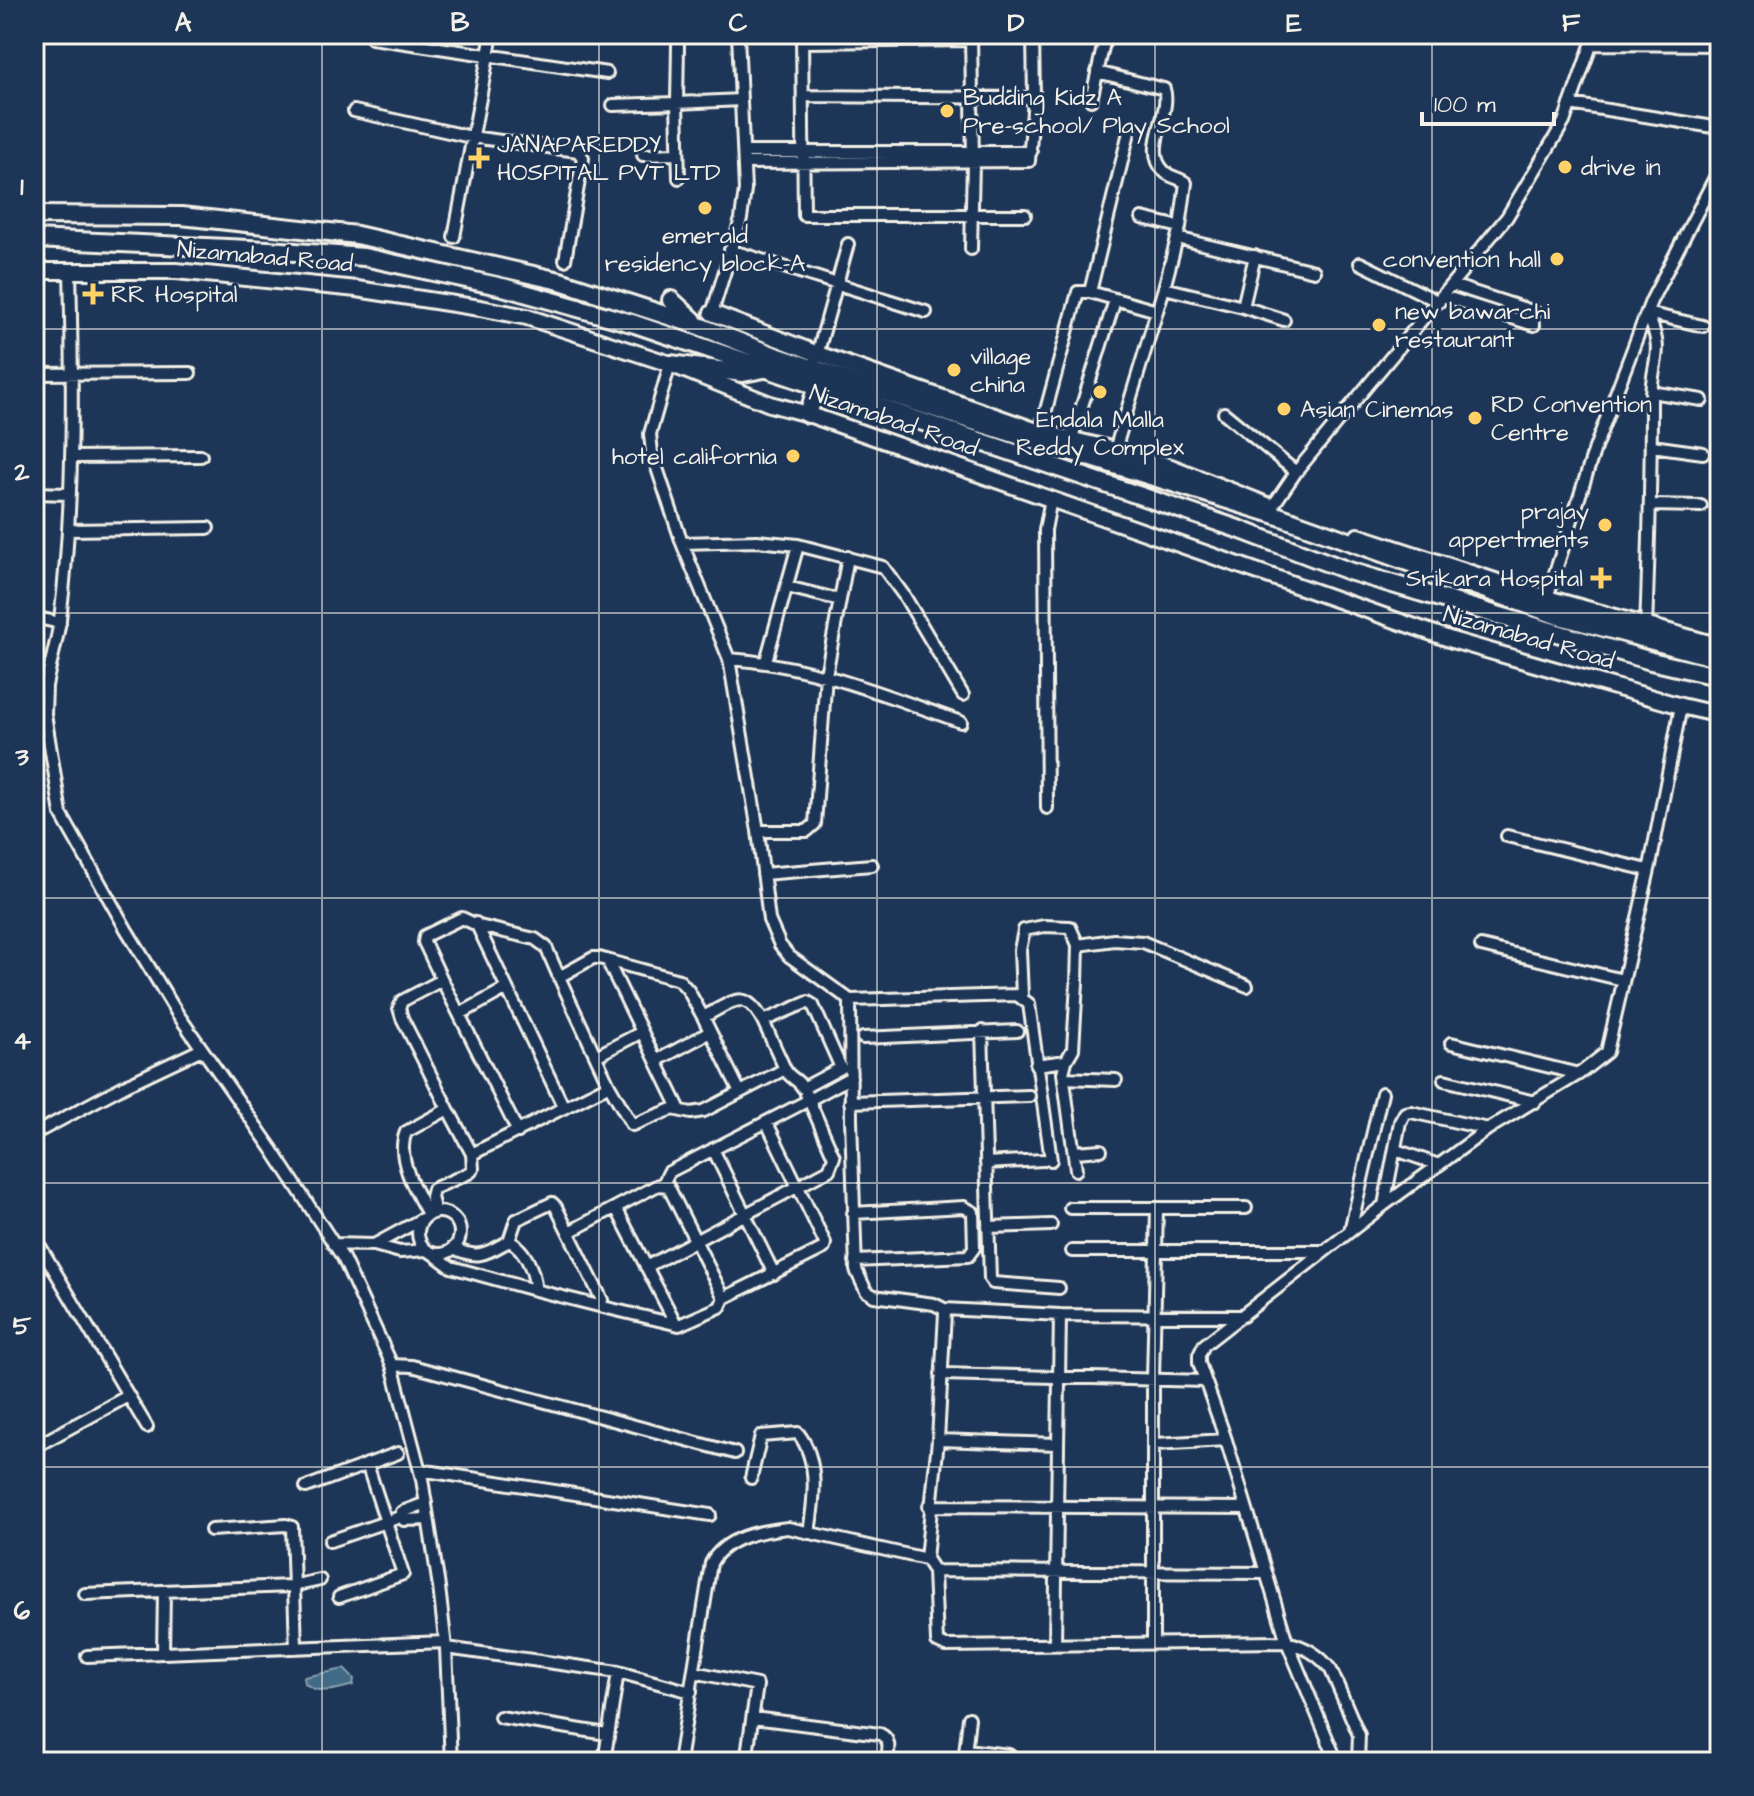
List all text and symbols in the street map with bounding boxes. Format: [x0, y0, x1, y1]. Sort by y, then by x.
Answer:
text: A [175, 5, 192, 41]
text: B [451, 5, 470, 41]
text: C [729, 5, 748, 41]
text: D [1008, 5, 1025, 41]
text: E [1286, 5, 1302, 41]
text: F [1562, 5, 1581, 41]
scale bar [1422, 76, 1554, 126]
place label: Budding Kidz A Pre-school/ Play School [963, 81, 1230, 144]
text: 100 m [1434, 88, 1496, 122]
marker: Budding Kidz A Pre-school/ Play School [938, 102, 956, 120]
place label: JANAPAREDDY HOSPITAL PVT LTD [497, 128, 721, 190]
marker: JANAPAREDDY HOSPITAL PVT LTD [468, 147, 490, 169]
place label: drive in [1581, 151, 1661, 185]
marker: drive in [1556, 158, 1574, 176]
text: 1 [20, 169, 24, 205]
marker: emerald residency block-A [696, 199, 714, 217]
place label: emerald residency block-A [605, 219, 805, 282]
street label: Nizamabad Road [176, 232, 354, 282]
place label: convention hall [1383, 243, 1541, 277]
marker: convention hall [1548, 250, 1566, 268]
place label: RR Hospital [111, 278, 238, 312]
marker: RR Hospital [82, 283, 104, 305]
place label: new bawarchi restaurant [1395, 295, 1551, 357]
marker: new bawarchi restaurant [1370, 316, 1388, 334]
place label: village china [970, 340, 1031, 402]
marker: village china [945, 361, 963, 379]
street label: Nizamabad Road [805, 376, 983, 466]
marker: Endala Malla Reddy Complex [1091, 383, 1109, 401]
place label: RD Convention Centre [1491, 388, 1652, 450]
place label: Asian Cinemas [1300, 393, 1453, 427]
marker: Asian Cinemas [1275, 400, 1293, 418]
place label: Endala Malla Reddy Complex [1016, 403, 1185, 466]
marker: RD Convention Centre [1466, 409, 1484, 427]
place label: hotel california [612, 440, 777, 474]
marker: hotel california [784, 447, 802, 465]
text: 2 [14, 454, 30, 490]
place label: prajay appertments [1449, 495, 1589, 557]
marker: prajay appertments [1596, 516, 1614, 534]
place label: Srikara Hospital [1406, 562, 1583, 596]
marker: Srikara Hospital [1590, 567, 1612, 589]
street label: Nizamabad Road [1439, 597, 1618, 679]
text: 3 [14, 739, 29, 775]
text: 4 [13, 1023, 31, 1059]
text: 5 [13, 1308, 32, 1344]
text: 6 [14, 1593, 31, 1629]

